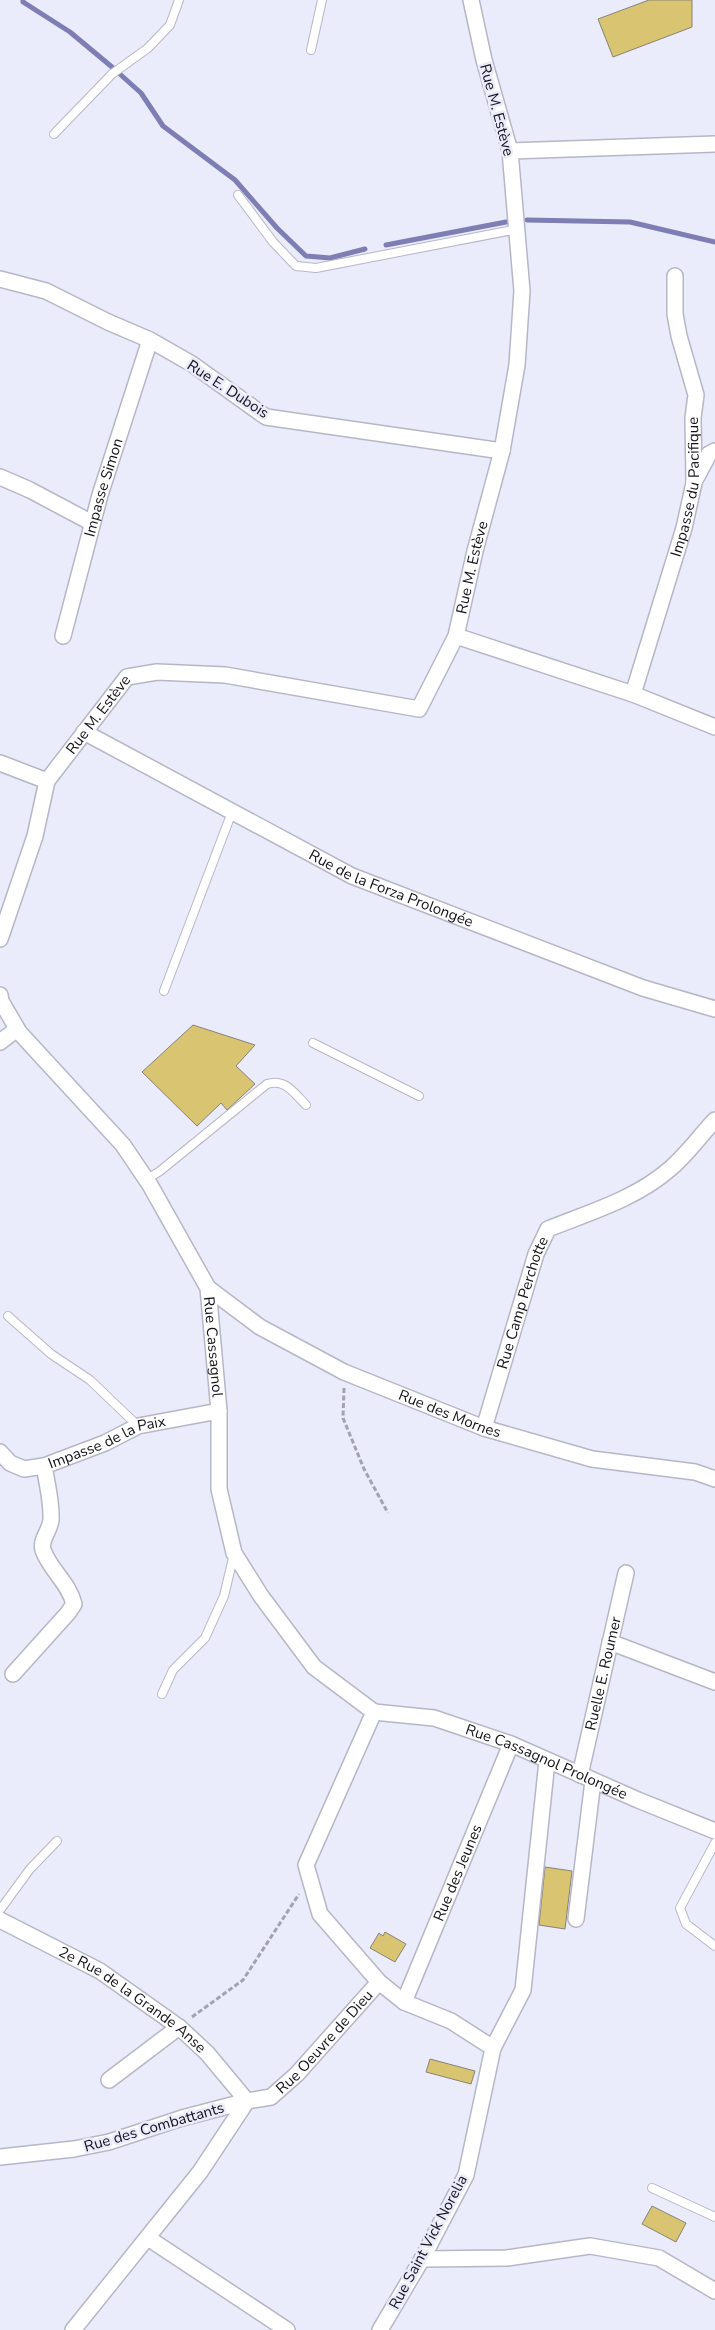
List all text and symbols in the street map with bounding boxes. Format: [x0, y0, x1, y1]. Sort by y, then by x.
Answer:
street label: Rue M. Estève [475, 62, 519, 158]
street label: Rue E. Dubois [183, 355, 273, 423]
street label: Impasse du Pacifique [666, 417, 704, 559]
street label: Impasse Simon [79, 436, 128, 539]
street label: Rue M. Estève [451, 519, 493, 616]
street label: Rue M. Estève [61, 671, 135, 758]
street label: Rue de la Forza Prolongée [305, 845, 476, 932]
street label: Rue Camp Perchotte [492, 1233, 553, 1371]
street label: Rue Cassagnol [199, 1296, 228, 1398]
street label: Rue des Mornes [396, 1385, 503, 1442]
street label: Impasse de la Paix [45, 1411, 167, 1474]
street label: Ruelle E. Roumer [580, 1614, 626, 1732]
street label: Rue Cassagnol Prolongée [463, 1719, 631, 1804]
street label: Rue des Jeunes [429, 1821, 487, 1924]
street label: 2e Rue de la Grande Anse [55, 1942, 211, 2057]
street label: Rue Oeuvre de Dieu [271, 1986, 377, 2098]
street label: Rue des Combattants [82, 2097, 226, 2157]
street label: Rue Saint Vick Norelia [384, 2171, 472, 2313]

